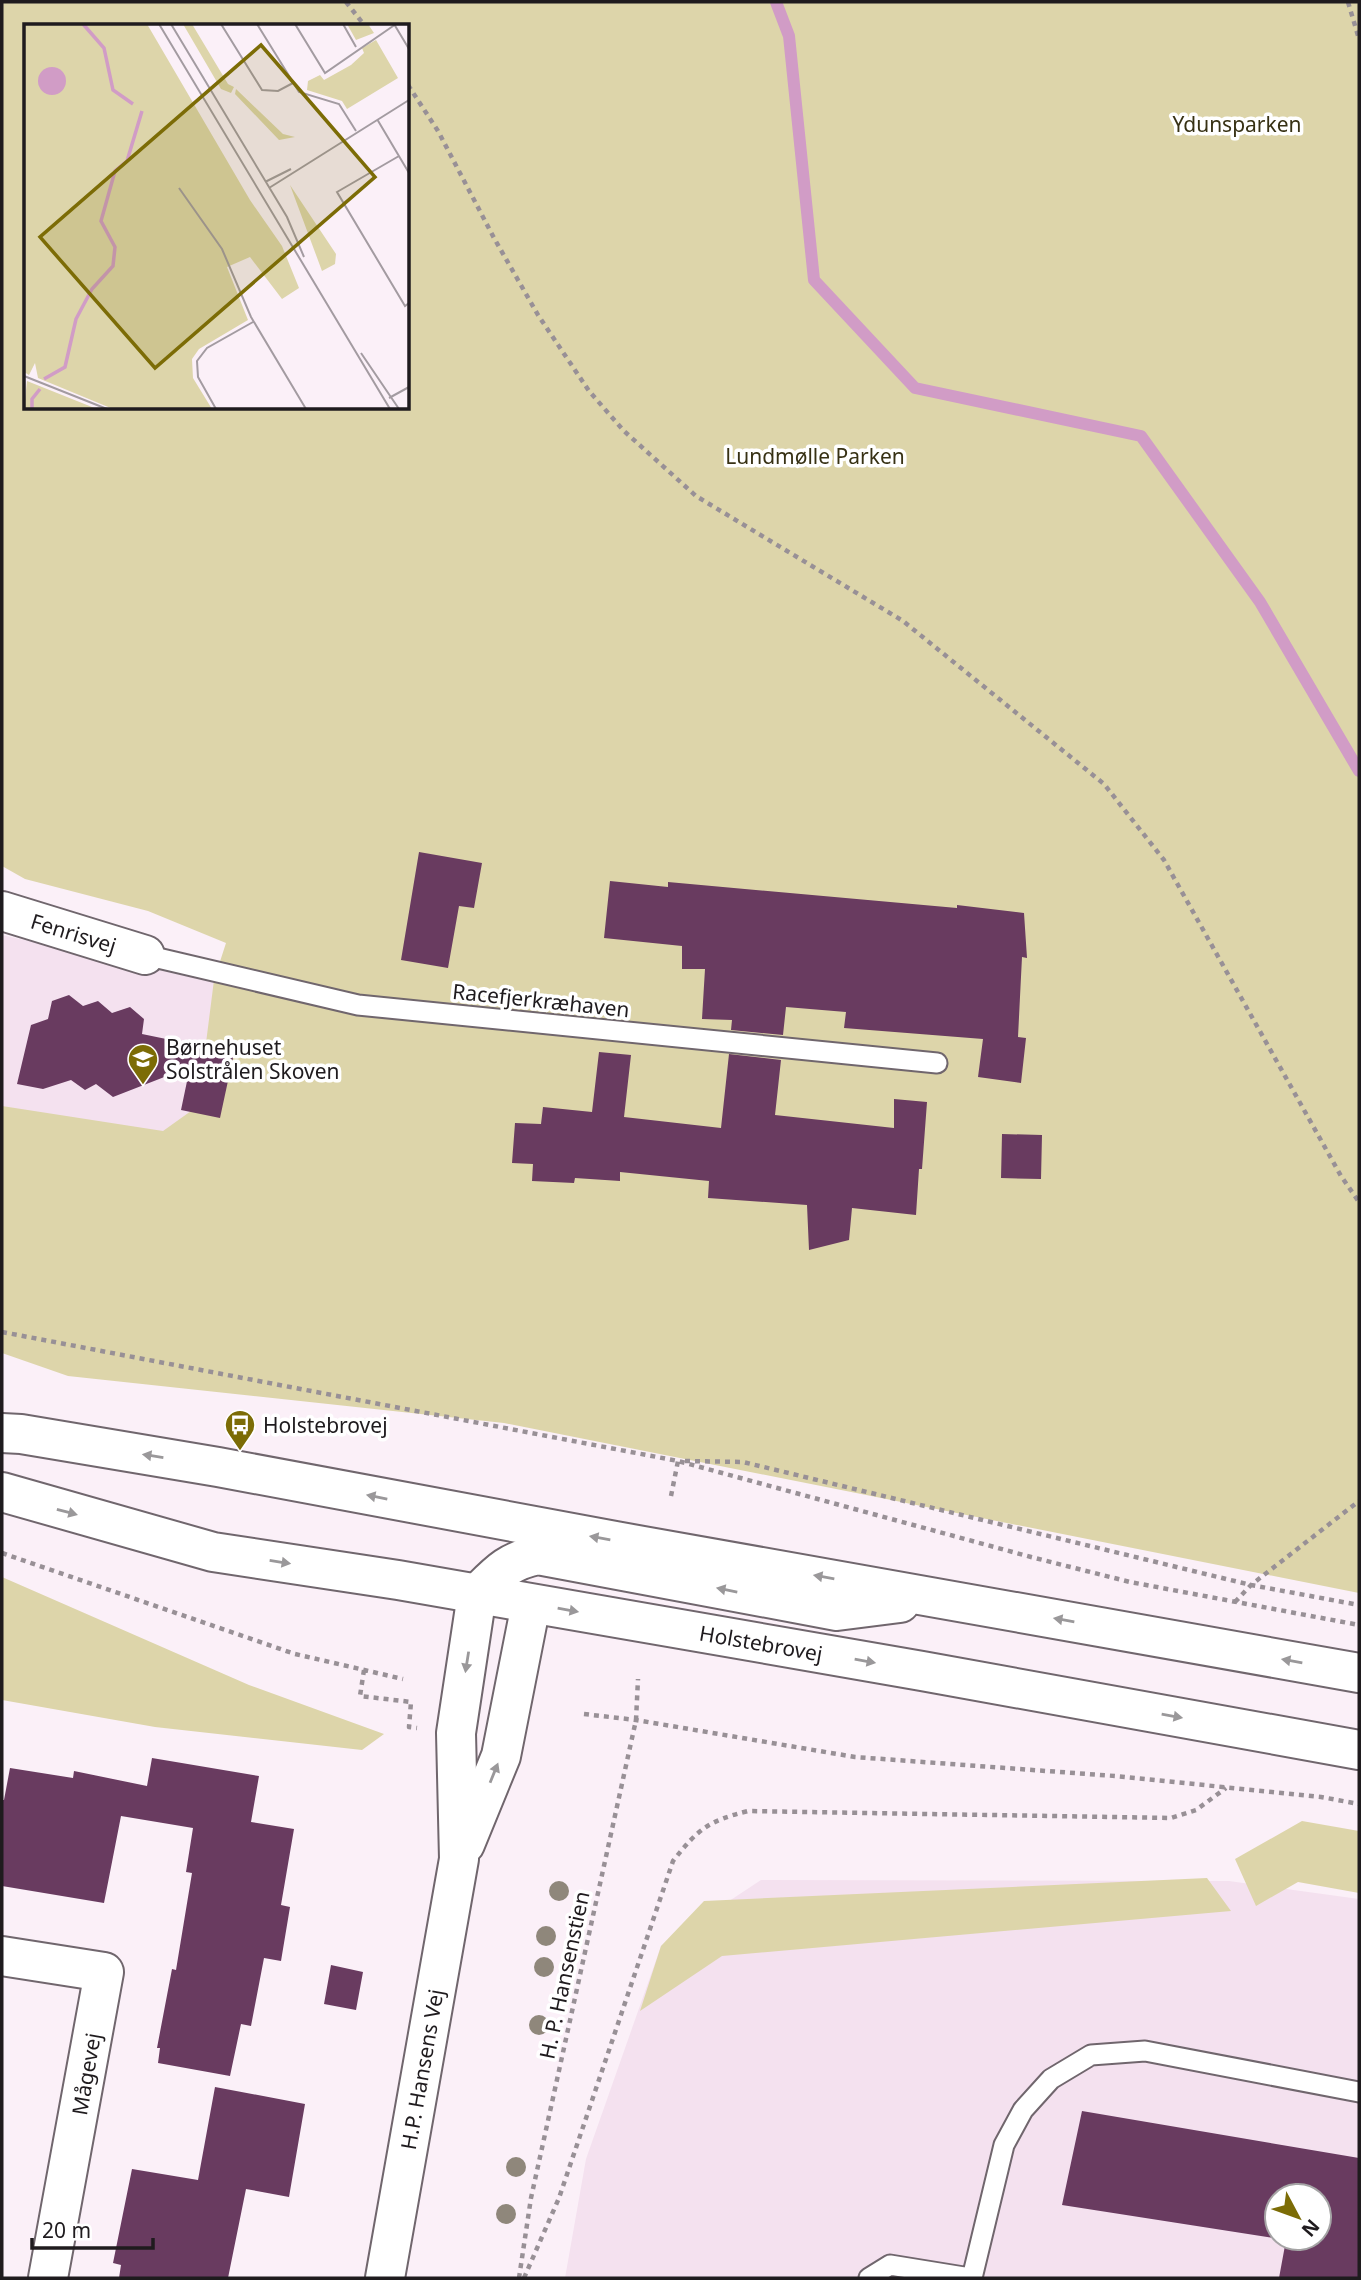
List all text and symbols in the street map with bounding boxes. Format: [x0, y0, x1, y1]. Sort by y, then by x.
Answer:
inset map [24, 24, 410, 410]
park label: Ydunsparken [1172, 110, 1302, 138]
park label: Lundmølle Parken [725, 442, 905, 470]
street label: Fenrisvej [28, 907, 120, 959]
street label: Racefjerkræhaven [451, 977, 631, 1023]
place label: Børnehuset Solstrålen Skoven [166, 1033, 340, 1085]
school or university icon: Børnehuset Solstrålen Skoven [126, 1042, 160, 1086]
bus stop icon: Holstebrovej [223, 1408, 257, 1452]
place label: Holstebrovej [263, 1411, 388, 1439]
one-way arrow [142, 1450, 164, 1461]
one-way arrow [366, 1491, 388, 1502]
one-way arrow [56, 1507, 78, 1518]
one-way arrow [589, 1533, 611, 1544]
one-way arrow [269, 1557, 291, 1568]
one-way arrow [813, 1572, 835, 1583]
one-way arrow [716, 1584, 738, 1595]
one-way arrow [557, 1605, 579, 1616]
one-way arrow [1053, 1614, 1075, 1625]
street label: Holstebrovej [697, 1619, 825, 1668]
one-way arrow [461, 1651, 472, 1673]
one-way arrow [1281, 1655, 1303, 1666]
one-way arrow [854, 1656, 876, 1667]
one-way arrow [1161, 1711, 1183, 1722]
one-way arrow [488, 1763, 499, 1784]
street label: H. P. Hansenstien [533, 1889, 595, 2061]
street label: H.P. Hansens Vej [394, 1987, 450, 2152]
street label: Mågevej [65, 2031, 107, 2117]
north arrow [1263, 2182, 1333, 2252]
scale bar [32, 2206, 152, 2250]
text: N [1296, 2214, 1326, 2243]
text: 20 m [42, 2216, 91, 2244]

